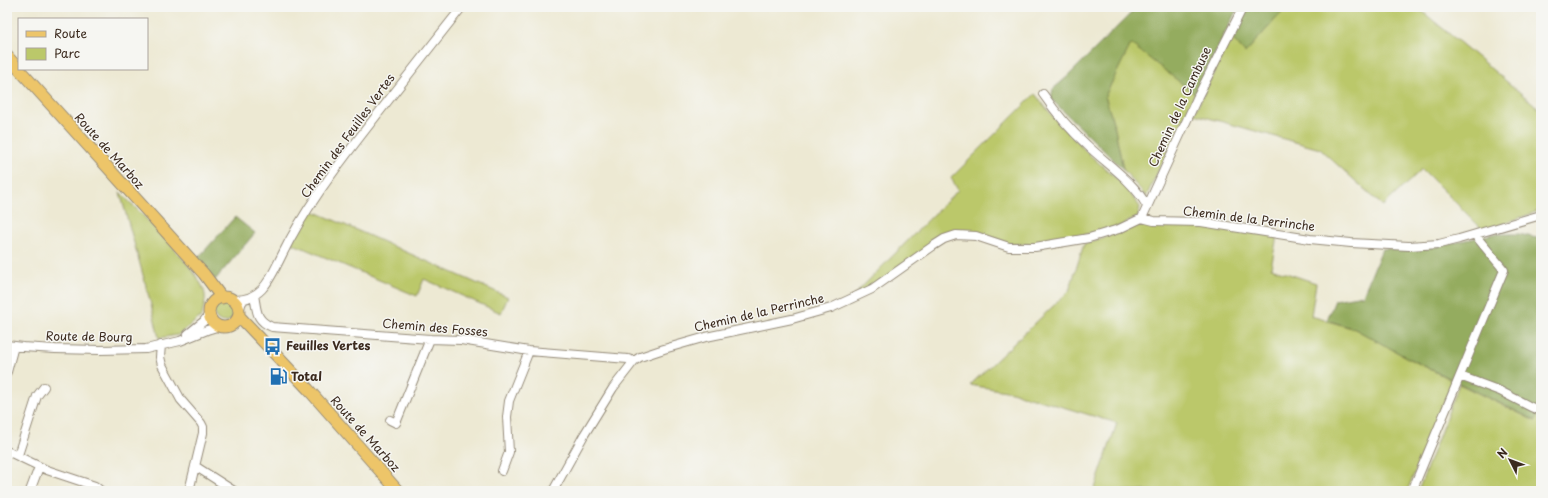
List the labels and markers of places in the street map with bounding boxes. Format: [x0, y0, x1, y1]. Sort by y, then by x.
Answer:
bus stop icon: Feuilles Vertes [263, 336, 283, 356]
place label: Feuilles Vertes [286, 336, 371, 354]
fuel station icon: Total [268, 367, 288, 387]
place label: Total [291, 367, 322, 385]

